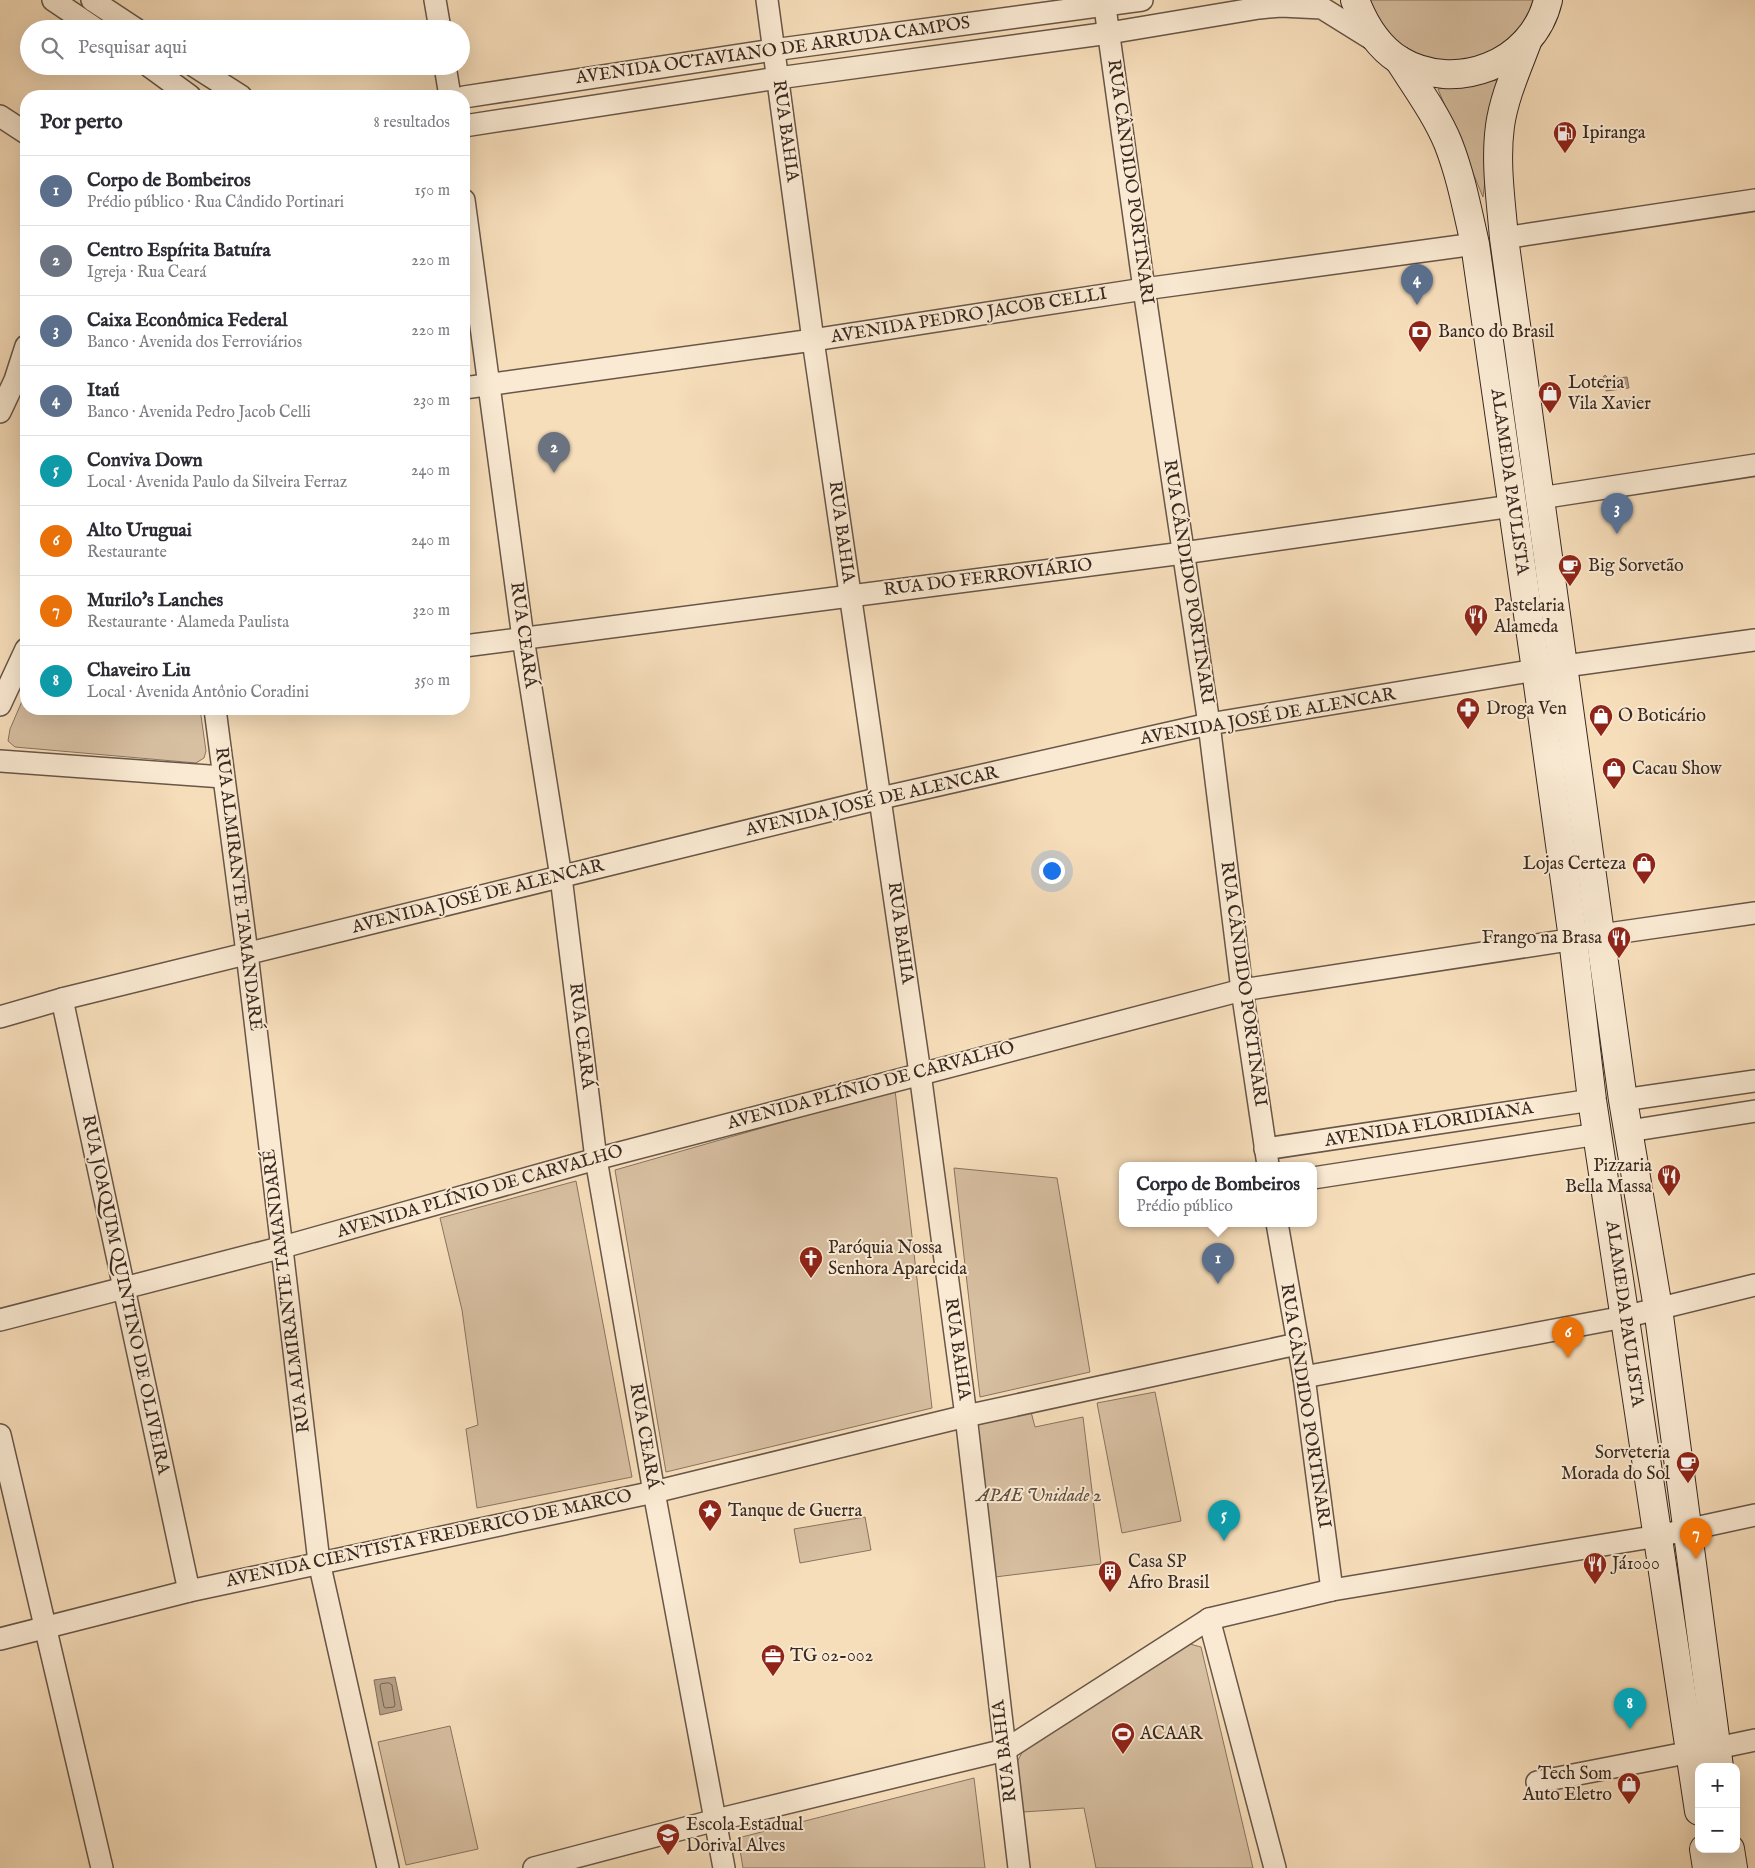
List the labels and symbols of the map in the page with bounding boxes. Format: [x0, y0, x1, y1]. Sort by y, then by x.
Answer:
street label: AVENIDA OCTAVIANO DE ARRUDA CAMPOS [573, 12, 972, 90]
street label: RUA CÂNDIDO PORTINARI [1101, 58, 1161, 306]
street label: RUA BAHIA [766, 78, 804, 184]
fuel station icon: Ipiranga [1552, 120, 1578, 154]
place label: Ipiranga [1582, 122, 1646, 145]
pin: 4 [1401, 264, 1433, 305]
street label: AVENIDA PEDRO JACOB CELLI [828, 283, 1109, 349]
bank icon: Banco do Brasil [1407, 319, 1433, 353]
place label: Banco do Brasil [1438, 321, 1554, 344]
place label: Loteria Vila Xavier [1567, 372, 1651, 416]
shop icon: Loteria Vila Xavier [1537, 380, 1563, 414]
street label: ALAMEDA PAULISTA [1484, 386, 1534, 577]
pin: 2 [538, 432, 570, 473]
street label: RUA CÂNDIDO PORTINARI [1157, 458, 1221, 706]
street label: RUA BAHIA [822, 479, 860, 585]
pin: 3 [1601, 493, 1633, 534]
street label: RUA DO FERROVIÁRIO [882, 552, 1094, 602]
cafe icon: Big Sorvetão [1557, 553, 1583, 587]
place label: Big Sorvetão [1588, 555, 1684, 578]
street label: RUA CEARÁ [504, 580, 544, 690]
place label: Pastelaria Alameda [1493, 595, 1565, 639]
restaurant icon: Pastelaria Alameda [1463, 603, 1489, 637]
street label: AVENIDA JOSÉ DE ALENCAR [1137, 681, 1399, 751]
pharmacy icon: Droga Ven [1455, 696, 1481, 730]
place label: Droga Ven [1486, 698, 1567, 721]
shop icon: O Boticário [1588, 703, 1614, 737]
place label: O Boticário [1618, 705, 1706, 728]
street label: RUA ALMIRANTE TAMANDARÉ [209, 746, 269, 1032]
shop icon: Cacau Show [1601, 756, 1627, 790]
place label: Cacau Show [1632, 758, 1723, 781]
street label: AVENIDA JOSÉ DE ALENCAR [742, 759, 1002, 843]
shop icon: Lojas Certeza [1631, 851, 1657, 885]
street label: AVENIDA JOSÉ DE ALENCAR [348, 852, 608, 940]
place label: Lojas Certeza [1523, 853, 1626, 876]
your location [1039, 858, 1065, 884]
street label: RUA CÂNDIDO PORTINARI [1214, 860, 1274, 1108]
street label: RUA BAHIA [881, 880, 919, 986]
restaurant icon: Frango na Brasa [1606, 925, 1632, 959]
place label: Frango na Brasa [1482, 927, 1602, 950]
street label: RUA CEARÁ [563, 981, 601, 1091]
street label: AVENIDA PLÍNIO DE CARVALHO [723, 1035, 1017, 1136]
street label: AVENIDA FLORIDIANA [1322, 1097, 1536, 1153]
street label: RUA JOAQUIM QUINTINO DE OLIVEIRA [76, 1113, 175, 1478]
street label: AVENIDA PLÍNIO DE CARVALHO [333, 1138, 626, 1244]
street label: RUA ALMIRANTE TAMANDARÉ [256, 1148, 316, 1434]
place label: Pizzaria Bella Massa [1565, 1155, 1652, 1199]
restaurant icon: Pizzaria Bella Massa [1656, 1163, 1682, 1197]
street label: ALAMEDA PAULISTA [1599, 1218, 1649, 1409]
place label: Paróquia Nossa Senhora Aparecida [828, 1237, 967, 1281]
pin: 1 [1202, 1243, 1234, 1284]
church icon: Paróquia Nossa Senhora Aparecida [798, 1245, 824, 1279]
street label: RUA CÂNDIDO PORTINARI [1274, 1282, 1338, 1530]
street label: RUA BAHIA [938, 1296, 976, 1402]
pin: 6 [1552, 1317, 1584, 1358]
street label: RUA CEARÁ [623, 1381, 667, 1491]
place label: Sorveteria Morada do Sol [1561, 1442, 1670, 1486]
cafe icon: Sorveteria Morada do Sol [1675, 1450, 1701, 1484]
street label: AVENIDA CIENTISTA FREDERICO DE MARCO [223, 1485, 634, 1594]
park label: APAE Unidade 2 [975, 1485, 1101, 1508]
place icon: Tanque de Guerra [697, 1498, 723, 1532]
place label: Tanque de Guerra [728, 1500, 862, 1523]
pin: 5 [1208, 1500, 1240, 1541]
pin: 7 [1680, 1518, 1712, 1559]
place label: Casa SP Afro Brasil [1127, 1551, 1209, 1595]
restaurant icon: Já1000 [1582, 1551, 1608, 1585]
place label: Já1000 [1610, 1553, 1660, 1576]
building icon: Casa SP Afro Brasil [1097, 1559, 1123, 1593]
office icon: TG 02-002 [760, 1643, 786, 1677]
place label: TG 02-002 [790, 1645, 873, 1668]
pin: 8 [1614, 1688, 1646, 1729]
street label: RUA BAHIA [987, 1698, 1023, 1804]
sports icon: ACAAR [1110, 1721, 1136, 1755]
place label: ACAAR [1139, 1723, 1204, 1746]
place label: Tech Som Auto Eletro [1522, 1763, 1612, 1807]
shop icon: Tech Som Auto Eletro [1616, 1771, 1642, 1805]
place label: Escola Estadual Dorival Alves [686, 1814, 803, 1858]
school or university icon: Escola Estadual Dorival Alves [655, 1822, 681, 1856]

